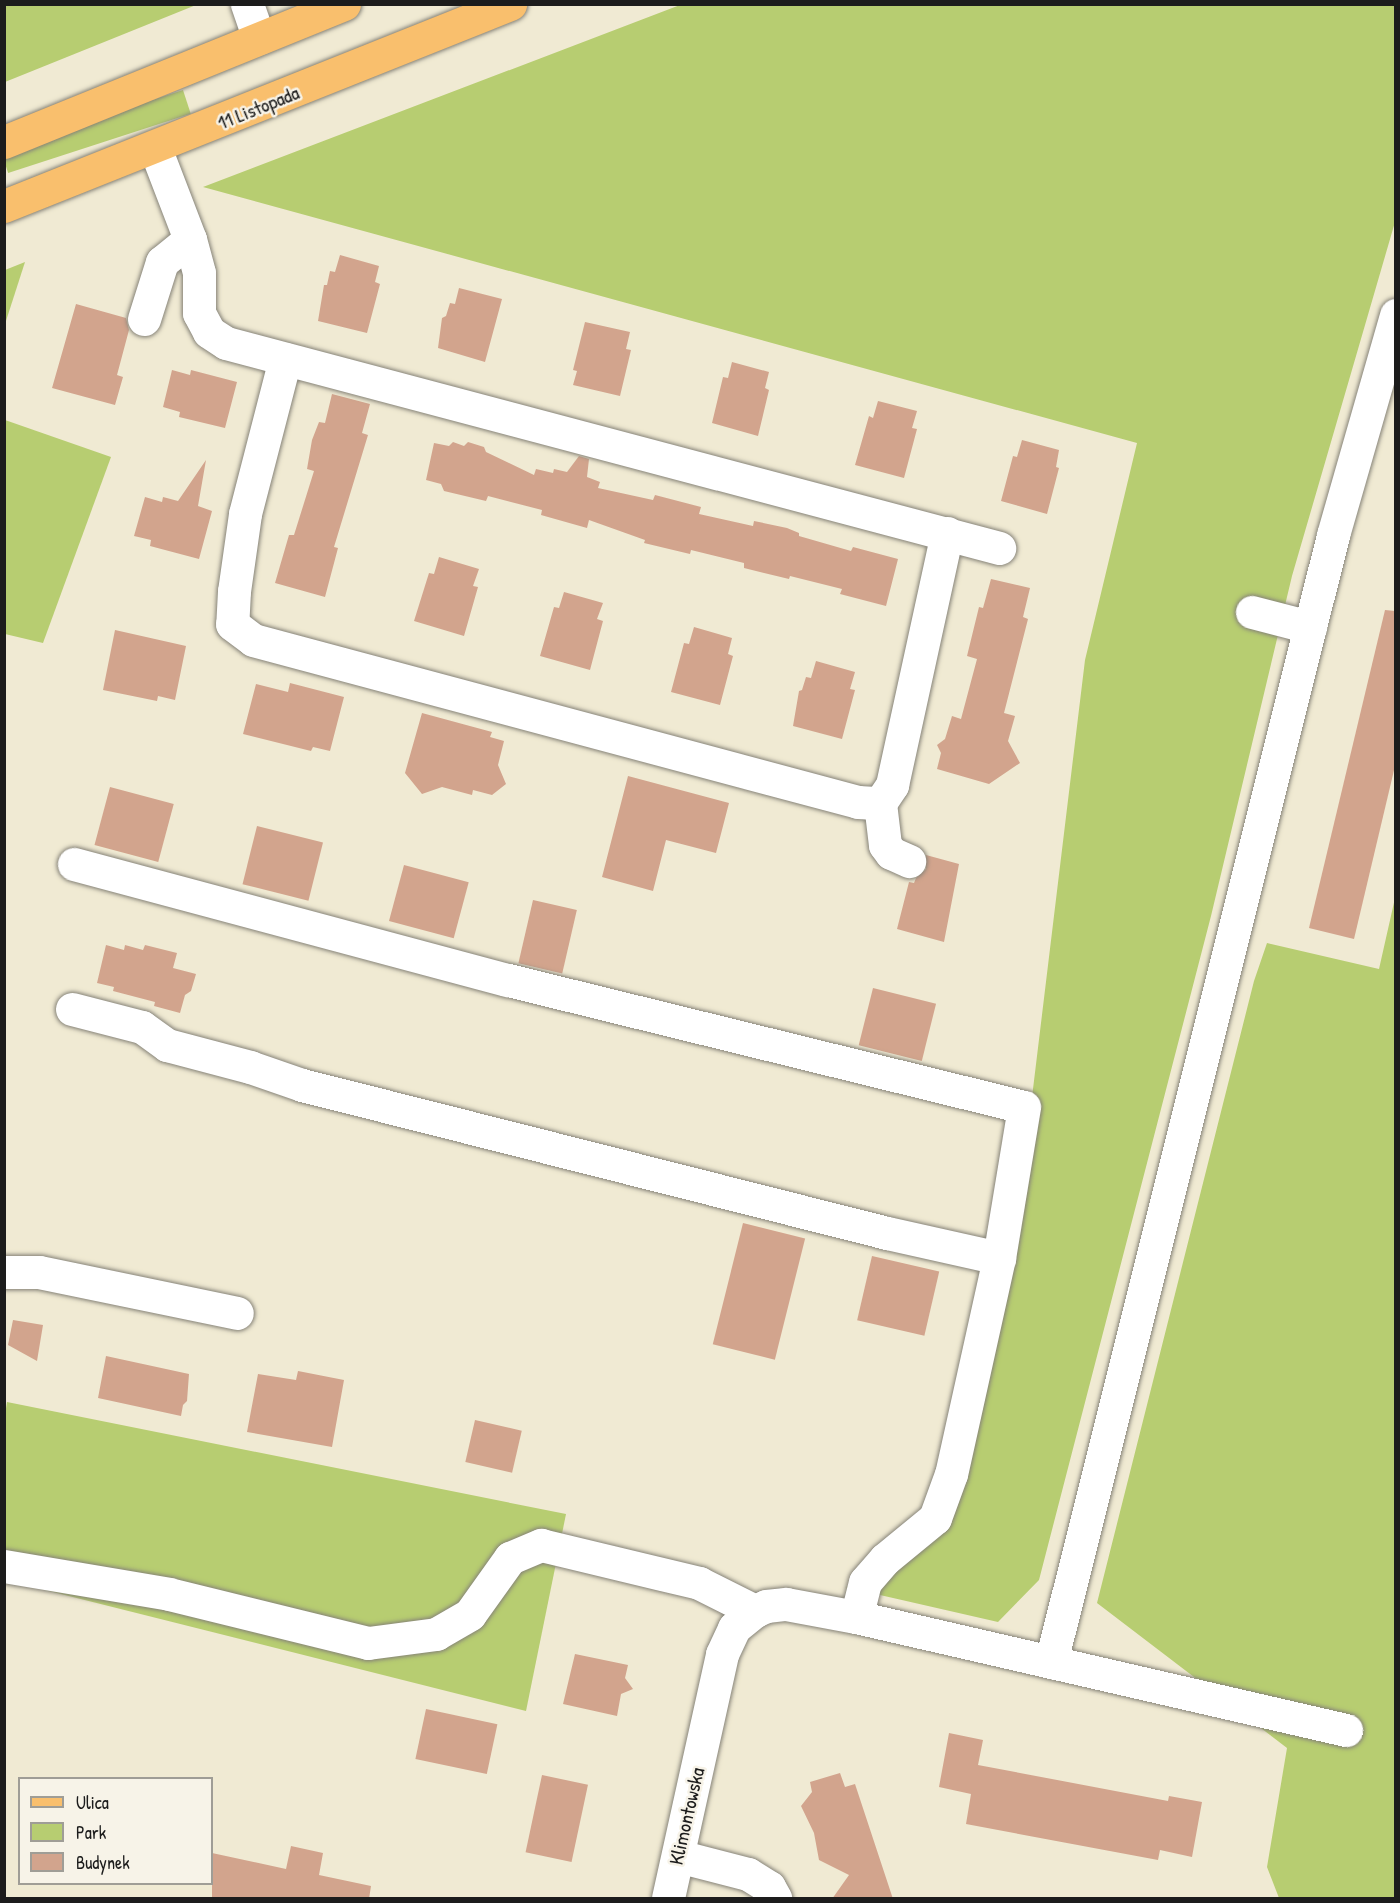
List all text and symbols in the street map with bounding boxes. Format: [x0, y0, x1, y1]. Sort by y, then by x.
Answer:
street label: 11 Listopada [214, 80, 302, 134]
street label: Klimontowska [663, 1765, 709, 1867]
legend [18, 1777, 213, 1885]
text: Ulica [76, 1790, 109, 1815]
text: Park [76, 1820, 106, 1845]
text: Budynek [76, 1850, 130, 1875]

